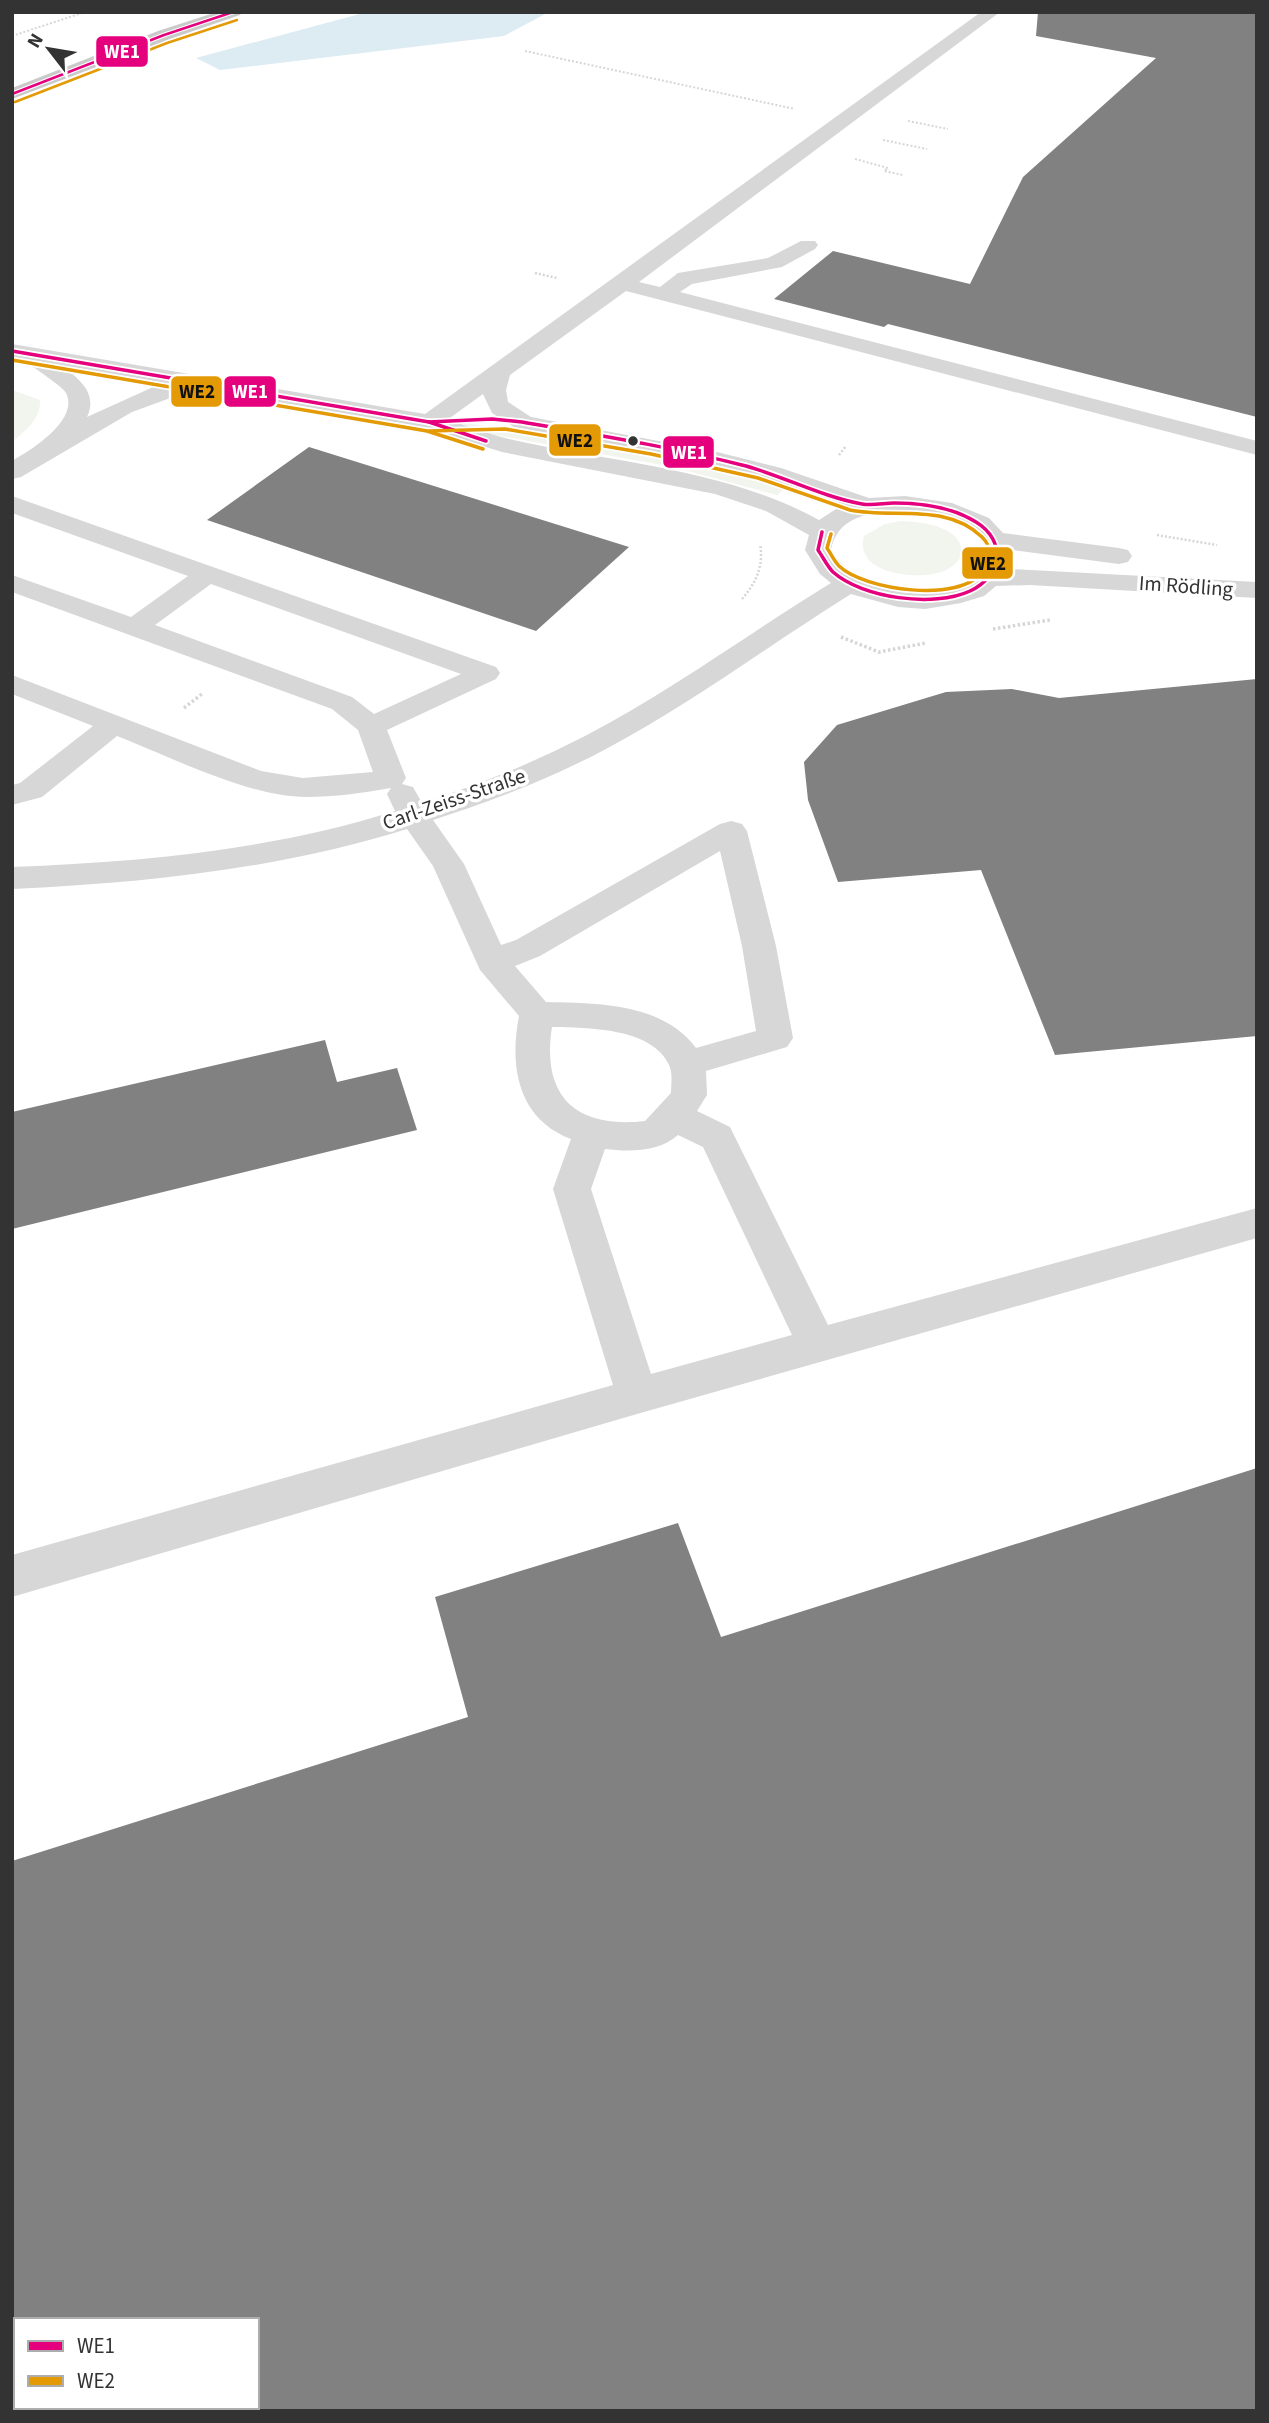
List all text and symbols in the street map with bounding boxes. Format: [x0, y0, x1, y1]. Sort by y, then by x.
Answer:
north arrow [14, 14, 84, 84]
text: N [21, 29, 51, 53]
line badge: WE1 [95, 35, 149, 68]
text: WE1 [104, 39, 140, 66]
line badge: WE2 [170, 375, 223, 408]
line badge: WE1 [223, 375, 277, 408]
text: WE2 [179, 379, 215, 406]
text: WE1 [232, 379, 268, 406]
line badge: WE2 [548, 423, 602, 457]
text: WE2 [557, 428, 593, 455]
unlabelled marker [626, 434, 640, 448]
line badge: WE1 [662, 435, 715, 469]
text: WE1 [671, 440, 707, 467]
line badge: WE2 [961, 546, 1014, 580]
text: WE2 [970, 551, 1006, 578]
street label: Im Rödling [1138, 568, 1235, 604]
street label: Carl-Zeiss-Straße [378, 760, 530, 838]
legend [14, 2318, 259, 2409]
text: WE1 [77, 2331, 115, 2361]
text: WE2 [77, 2366, 115, 2396]

